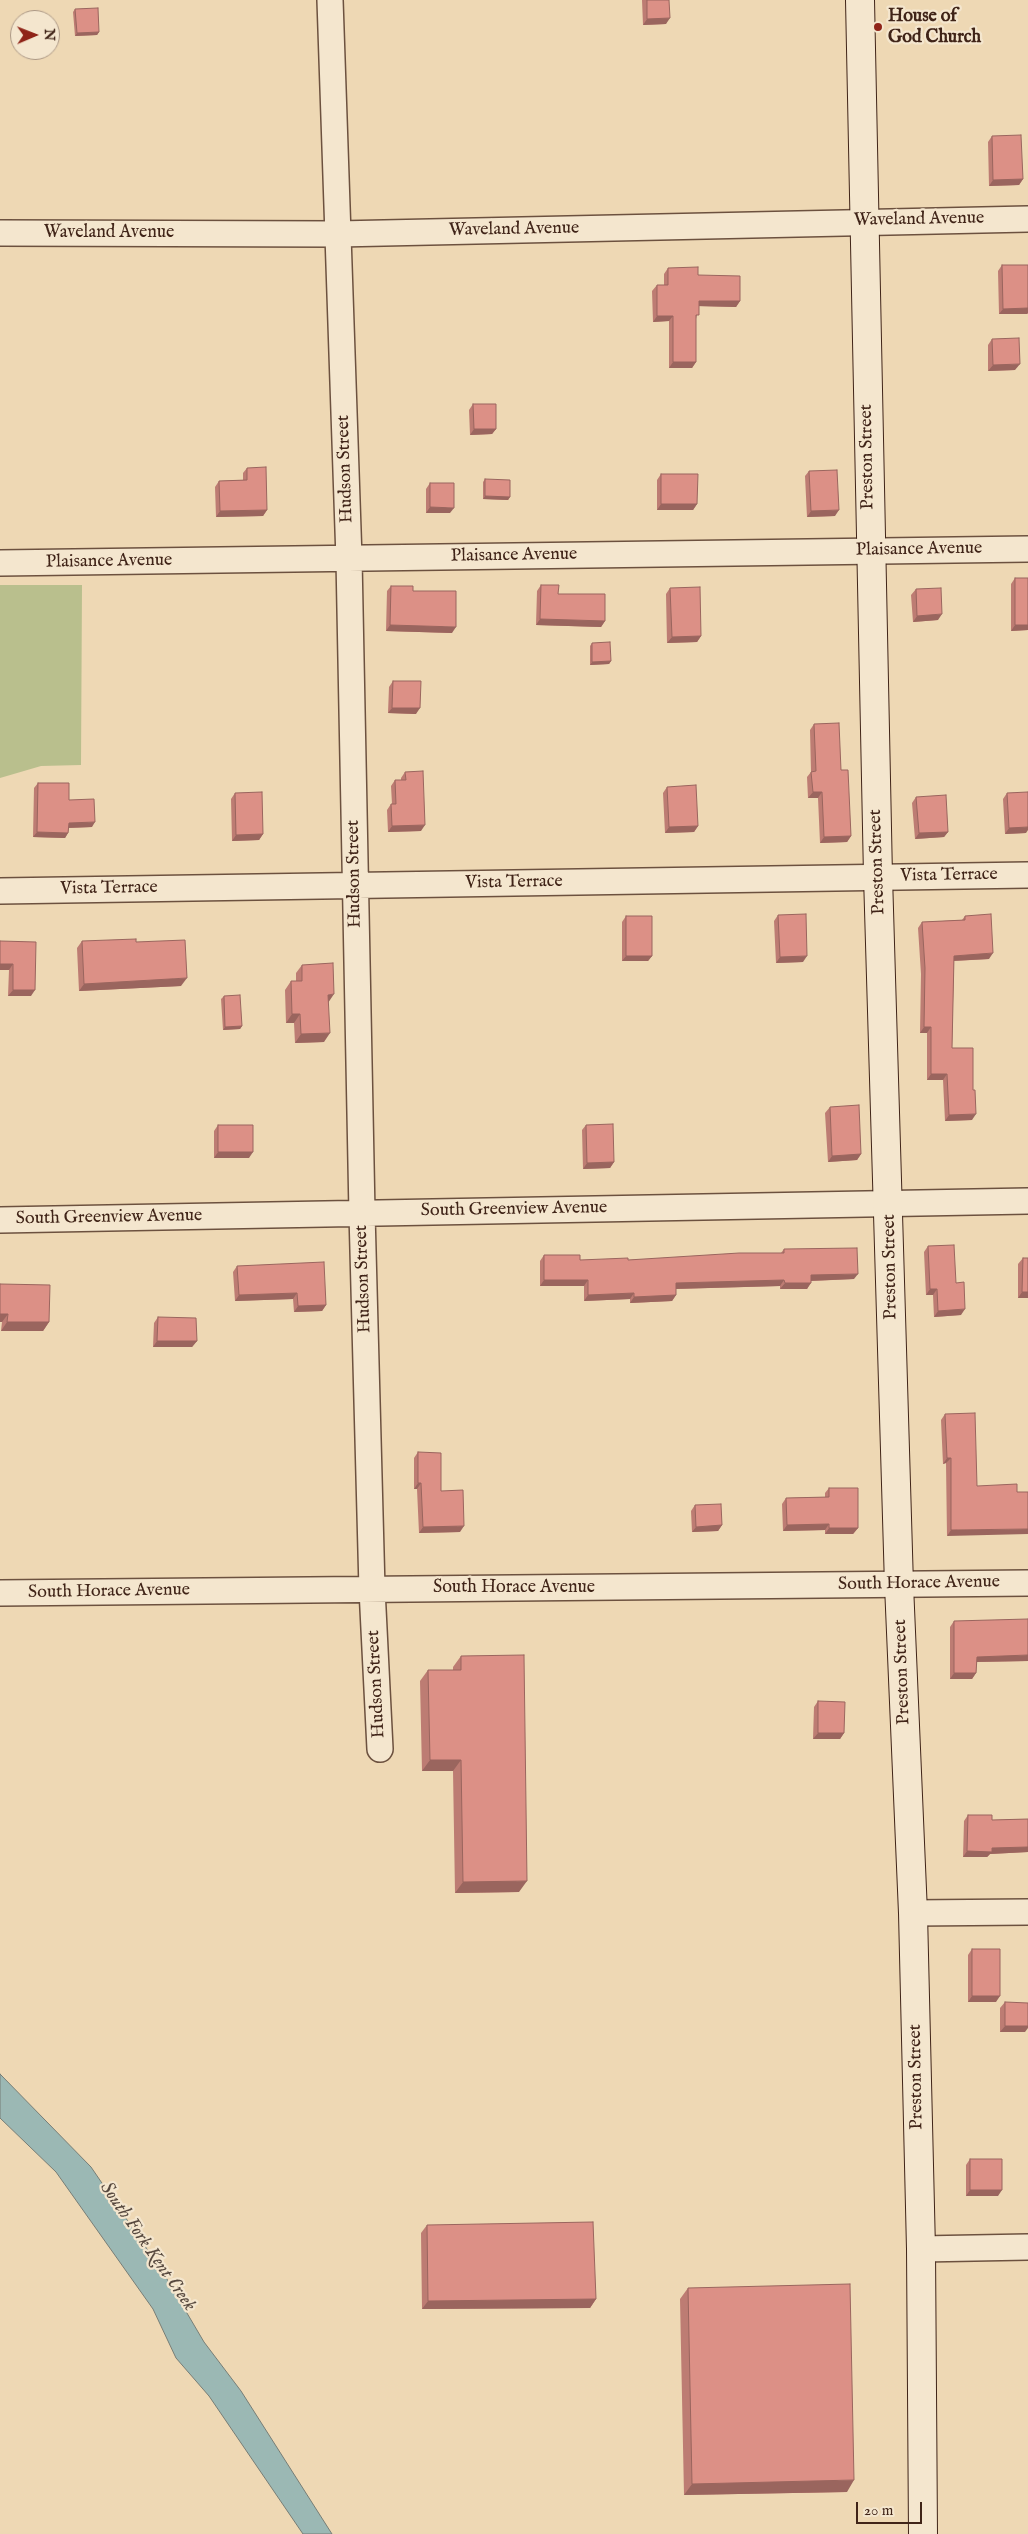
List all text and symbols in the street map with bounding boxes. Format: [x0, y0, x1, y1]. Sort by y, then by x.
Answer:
place label: House of God Church [888, 6, 981, 48]
north arrow [10, 10, 60, 60]
marker: House of God Church [872, 21, 884, 33]
text: N [40, 29, 58, 41]
street label: Waveland Avenue [854, 208, 984, 232]
street label: Waveland Avenue [449, 218, 579, 242]
street label: Waveland Avenue [44, 222, 174, 244]
street label: Preston Street [856, 404, 880, 510]
street label: Hudson Street [333, 414, 359, 524]
street label: Plaisance Avenue [856, 538, 982, 562]
street label: Plaisance Avenue [451, 544, 577, 568]
street label: Plaisance Avenue [46, 550, 172, 574]
street label: Preston Street [865, 809, 891, 915]
street label: Hudson Street [343, 820, 367, 928]
street label: Vista Terrace [900, 864, 998, 888]
street label: Vista Terrace [465, 871, 563, 895]
street label: Vista Terrace [60, 877, 158, 901]
street label: South Greenview Avenue [421, 1198, 607, 1222]
street label: South Greenview Avenue [16, 1206, 202, 1230]
street label: Preston Street [879, 1214, 903, 1320]
street label: Hudson Street [351, 1224, 377, 1334]
street label: South Horace Avenue [838, 1572, 1000, 1596]
street label: South Horace Avenue [433, 1577, 595, 1599]
street label: South Horace Avenue [28, 1580, 190, 1604]
street label: Preston Street [890, 1619, 916, 1725]
street label: Hudson Street [363, 1629, 391, 1739]
street label: Preston Street [905, 2024, 929, 2130]
water label: South Fork Kent Creek [94, 2178, 200, 2316]
scale bar [858, 2492, 924, 2524]
text: 20 m [864, 2501, 893, 2520]

